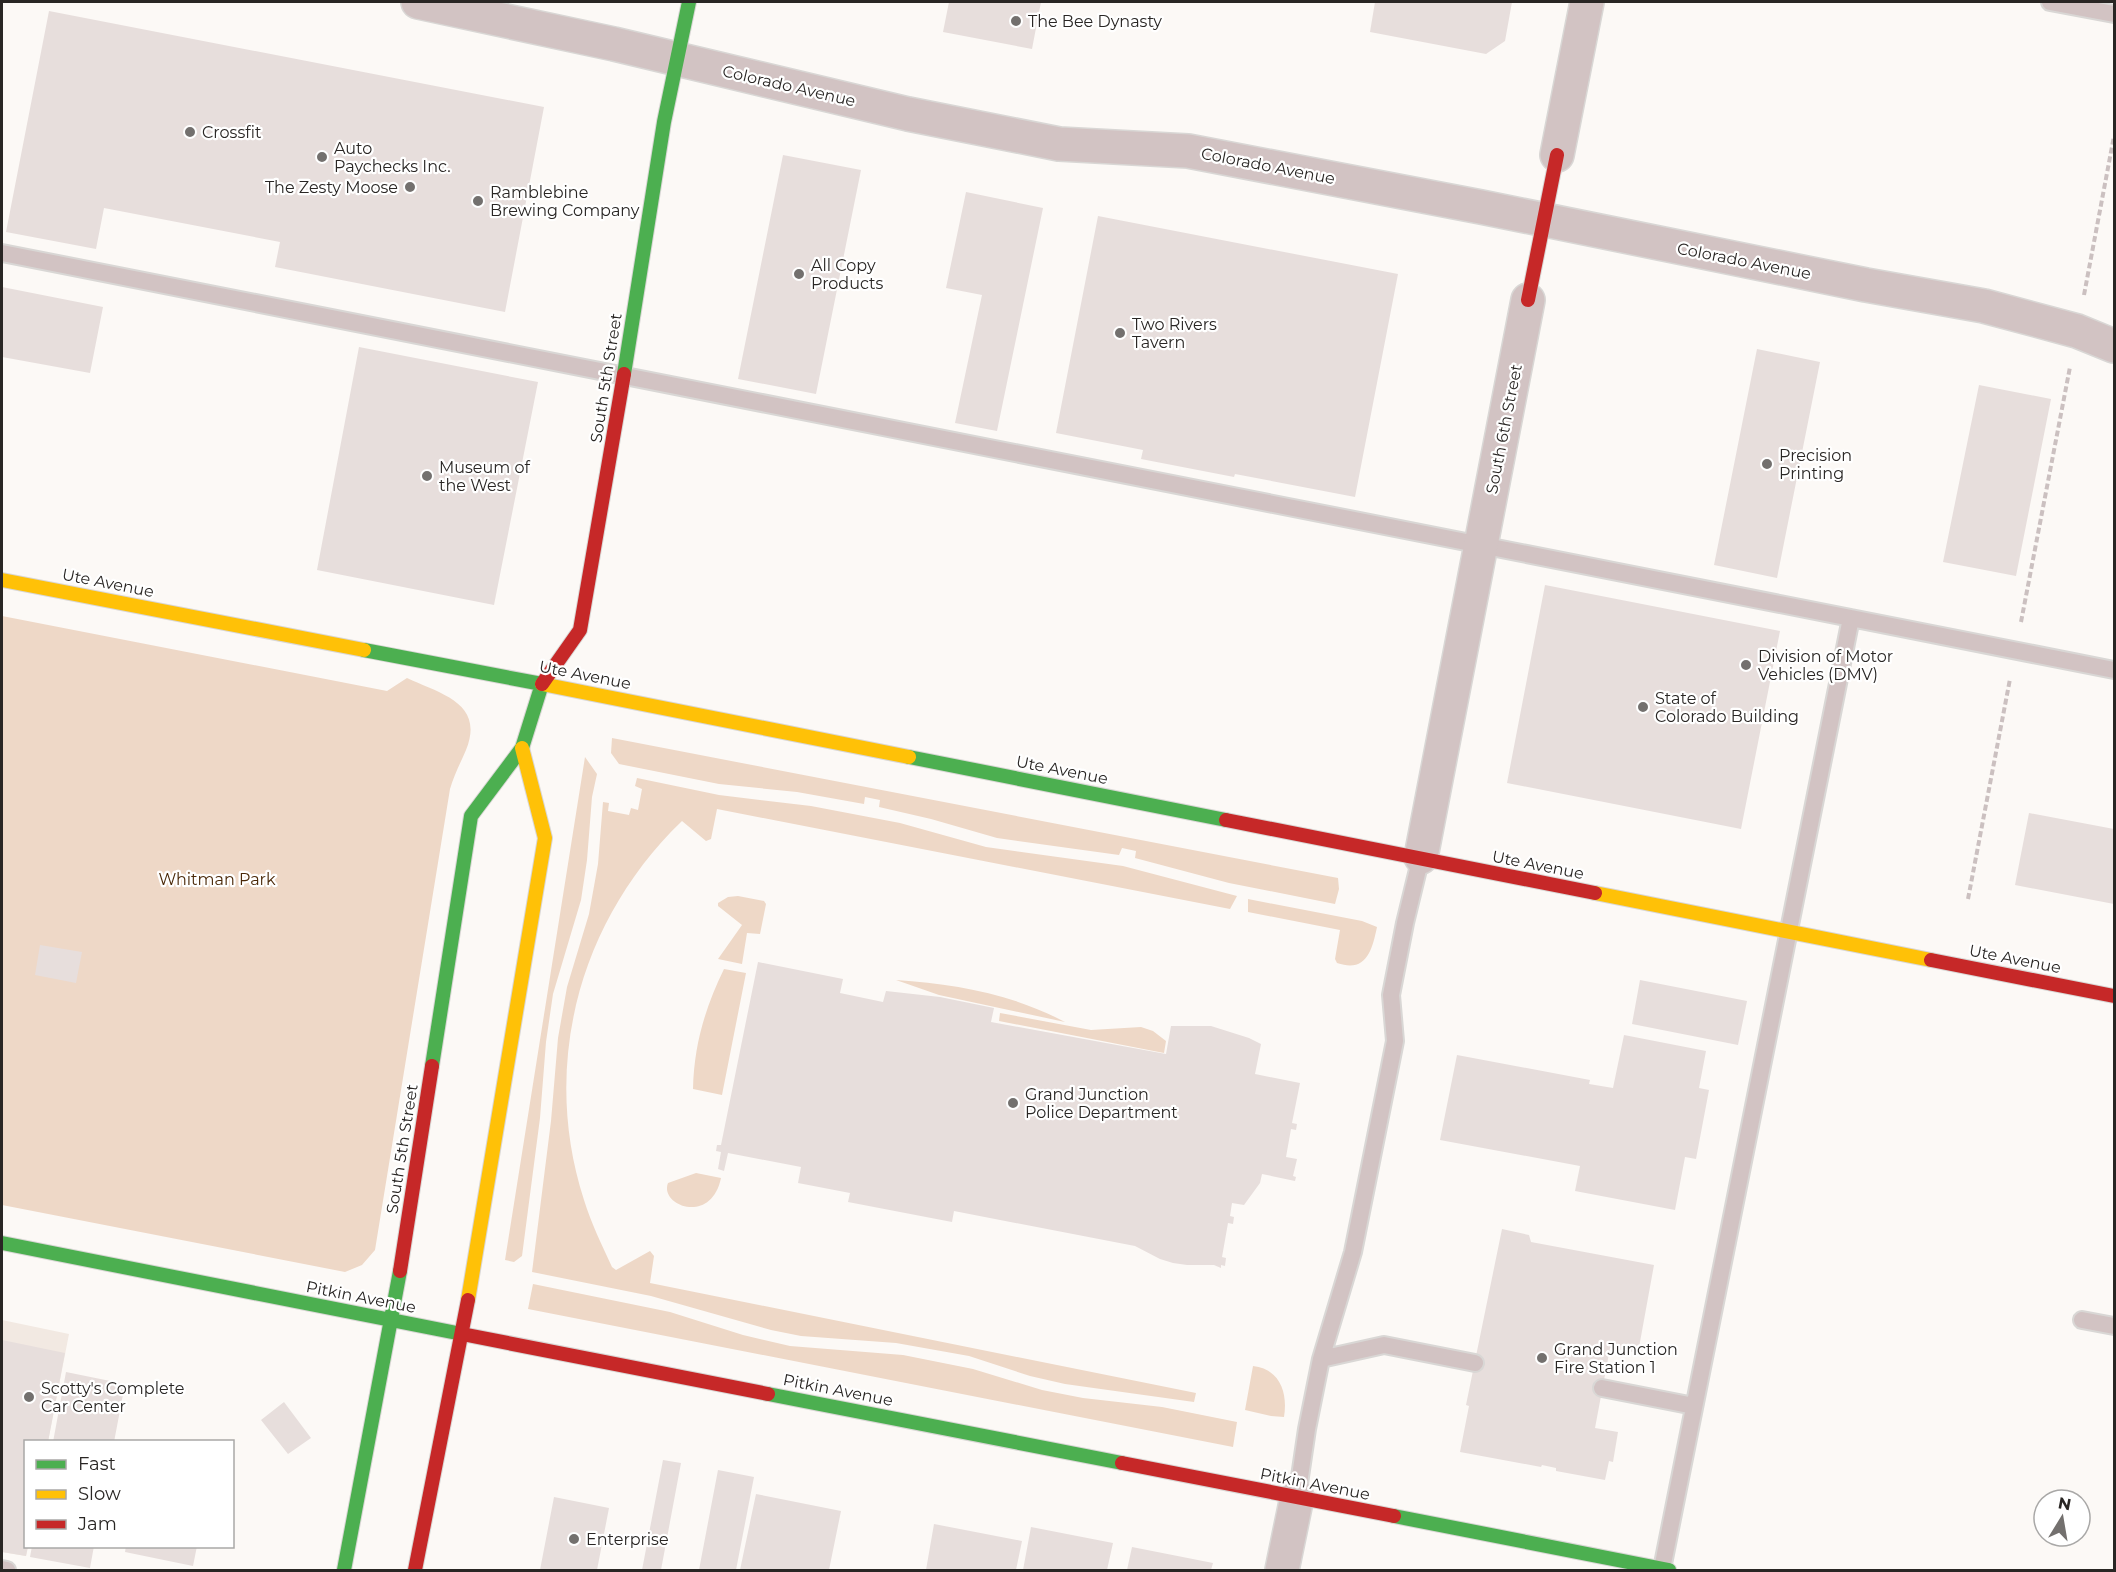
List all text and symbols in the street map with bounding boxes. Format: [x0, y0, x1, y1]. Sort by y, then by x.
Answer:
place label: The Bee Dynasty [1028, 12, 1162, 31]
marker: The Bee Dynasty [1009, 14, 1023, 28]
street label: Colorado Avenue [721, 61, 857, 111]
place label: Crossfit [202, 123, 262, 142]
marker: Crossfit [183, 125, 197, 139]
place label: Auto Paychecks Inc. [334, 139, 451, 176]
street label: Colorado Avenue [1199, 144, 1337, 188]
marker: Auto Paychecks Inc. [315, 150, 329, 164]
place label: The Zesty Moose [265, 178, 398, 197]
marker: The Zesty Moose [403, 180, 417, 194]
place label: Ramblebine Brewing Company [490, 183, 640, 220]
marker: Ramblebine Brewing Company [471, 194, 485, 208]
street label: Colorado Avenue [1675, 239, 1813, 283]
place label: All Copy Products [811, 256, 884, 293]
marker: All Copy Products [792, 267, 806, 281]
street label: South 5th Street [586, 311, 626, 444]
place label: Two Rivers Tavern [1132, 315, 1217, 352]
marker: Two Rivers Tavern [1113, 326, 1127, 340]
street label: South 6th Street [1482, 362, 1526, 495]
place label: Precision Printing [1779, 446, 1852, 483]
marker: Precision Printing [1760, 457, 1774, 471]
place label: Museum of the West [439, 458, 530, 495]
marker: Museum of the West [420, 469, 434, 483]
street label: Ute Avenue [60, 565, 156, 601]
place label: Division of Motor Vehicles (DMV) [1758, 647, 1893, 684]
street label: Ute Avenue [537, 657, 633, 693]
marker: Division of Motor Vehicles (DMV) [1739, 658, 1753, 672]
place label: State of Colorado Building [1655, 689, 1799, 726]
marker: State of Colorado Building [1636, 700, 1650, 714]
street label: Ute Avenue [1014, 752, 1110, 788]
street label: Ute Avenue [1490, 847, 1586, 883]
park label: Whitman Park [159, 870, 276, 889]
street label: Ute Avenue [1967, 941, 2063, 977]
street label: South 5th Street [382, 1082, 422, 1215]
place label: Grand Junction Police Department [1025, 1085, 1178, 1122]
marker: Grand Junction Police Department [1006, 1096, 1020, 1110]
street label: Pitkin Avenue [304, 1277, 418, 1317]
place label: Grand Junction Fire Station 1 [1554, 1340, 1678, 1377]
marker: Grand Junction Fire Station 1 [1535, 1351, 1549, 1365]
street label: Pitkin Avenue [781, 1370, 895, 1410]
place label: Scotty's Complete Car Center [41, 1379, 185, 1416]
marker: Scotty's Complete Car Center [22, 1390, 36, 1404]
legend [24, 1440, 234, 1548]
text: Fast [78, 1453, 116, 1475]
street label: Pitkin Avenue [1258, 1464, 1372, 1504]
text: Slow [78, 1483, 121, 1505]
north arrow [2032, 1488, 2092, 1548]
text: N [2057, 1493, 2073, 1514]
text: Jam [77, 1513, 117, 1535]
place label: Enterprise [586, 1530, 669, 1549]
marker: Enterprise [567, 1532, 581, 1546]

